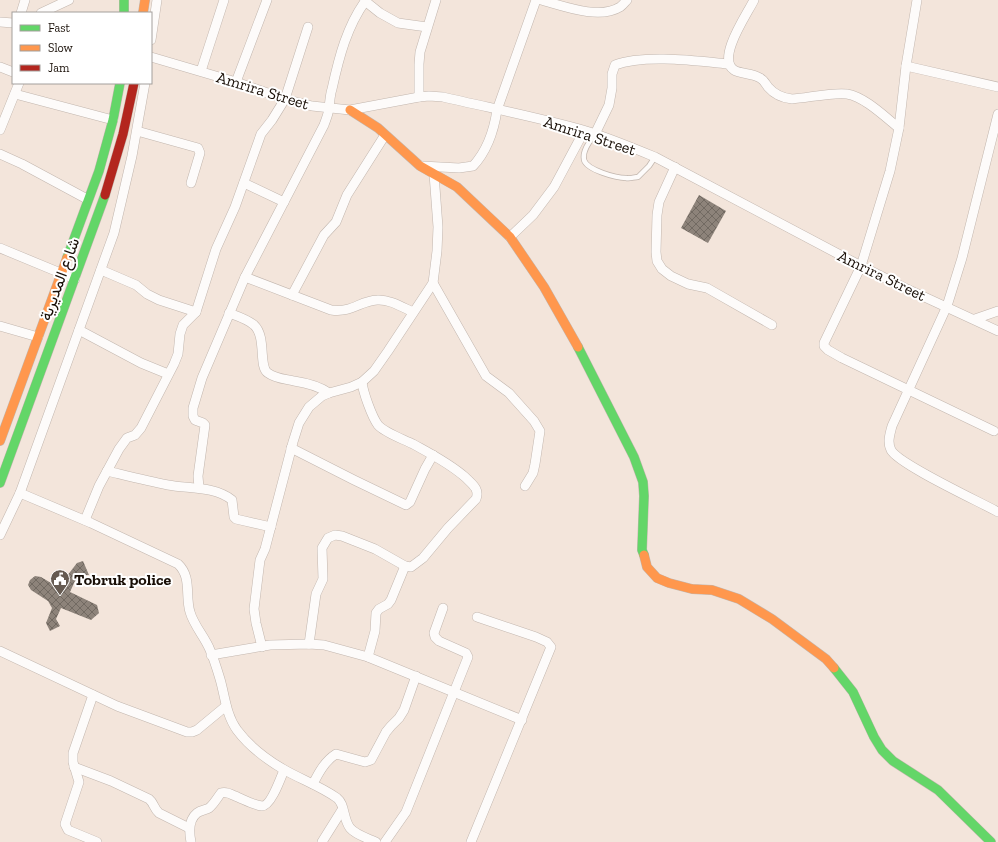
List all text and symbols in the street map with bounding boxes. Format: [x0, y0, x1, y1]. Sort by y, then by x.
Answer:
legend [12, 12, 152, 84]
text: Fast [48, 21, 71, 35]
text: Slow [48, 41, 74, 55]
text: Jam [48, 61, 70, 75]
street label: Amrira Street [214, 67, 311, 114]
street label: Amrira Street [541, 112, 638, 159]
street label: شارع المديرية [36, 235, 85, 324]
street label: Amrira Street [835, 246, 929, 305]
public building icon: Tobruk police [49, 568, 71, 596]
place label: Tobruk police [74, 570, 172, 589]

